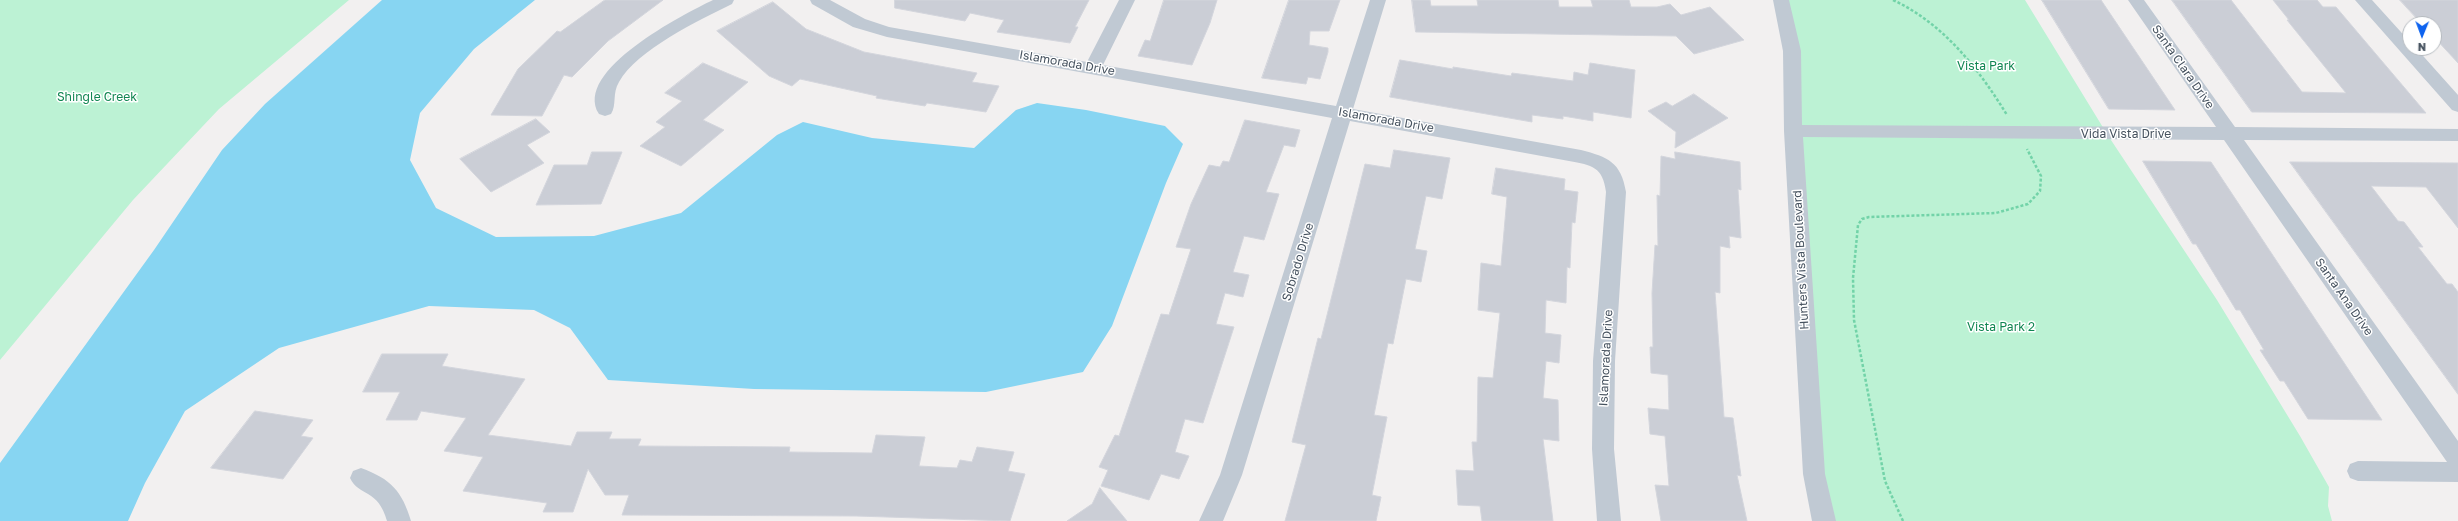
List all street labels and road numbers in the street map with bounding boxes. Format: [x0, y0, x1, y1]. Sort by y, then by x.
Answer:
street label: Santa Clara Drive [2149, 22, 2217, 112]
street label: Islamorada Drive [1018, 48, 1116, 78]
street label: Islamorada Drive [1337, 105, 1435, 135]
street label: Vida Vista Drive [2081, 127, 2171, 141]
street label: Hunters Vista Boulevard [1790, 190, 1812, 330]
street label: Sobrado Drive [1279, 221, 1317, 303]
street label: Santa Ana Drive [2312, 256, 2376, 338]
street label: Islamorada Drive [1596, 309, 1616, 407]

